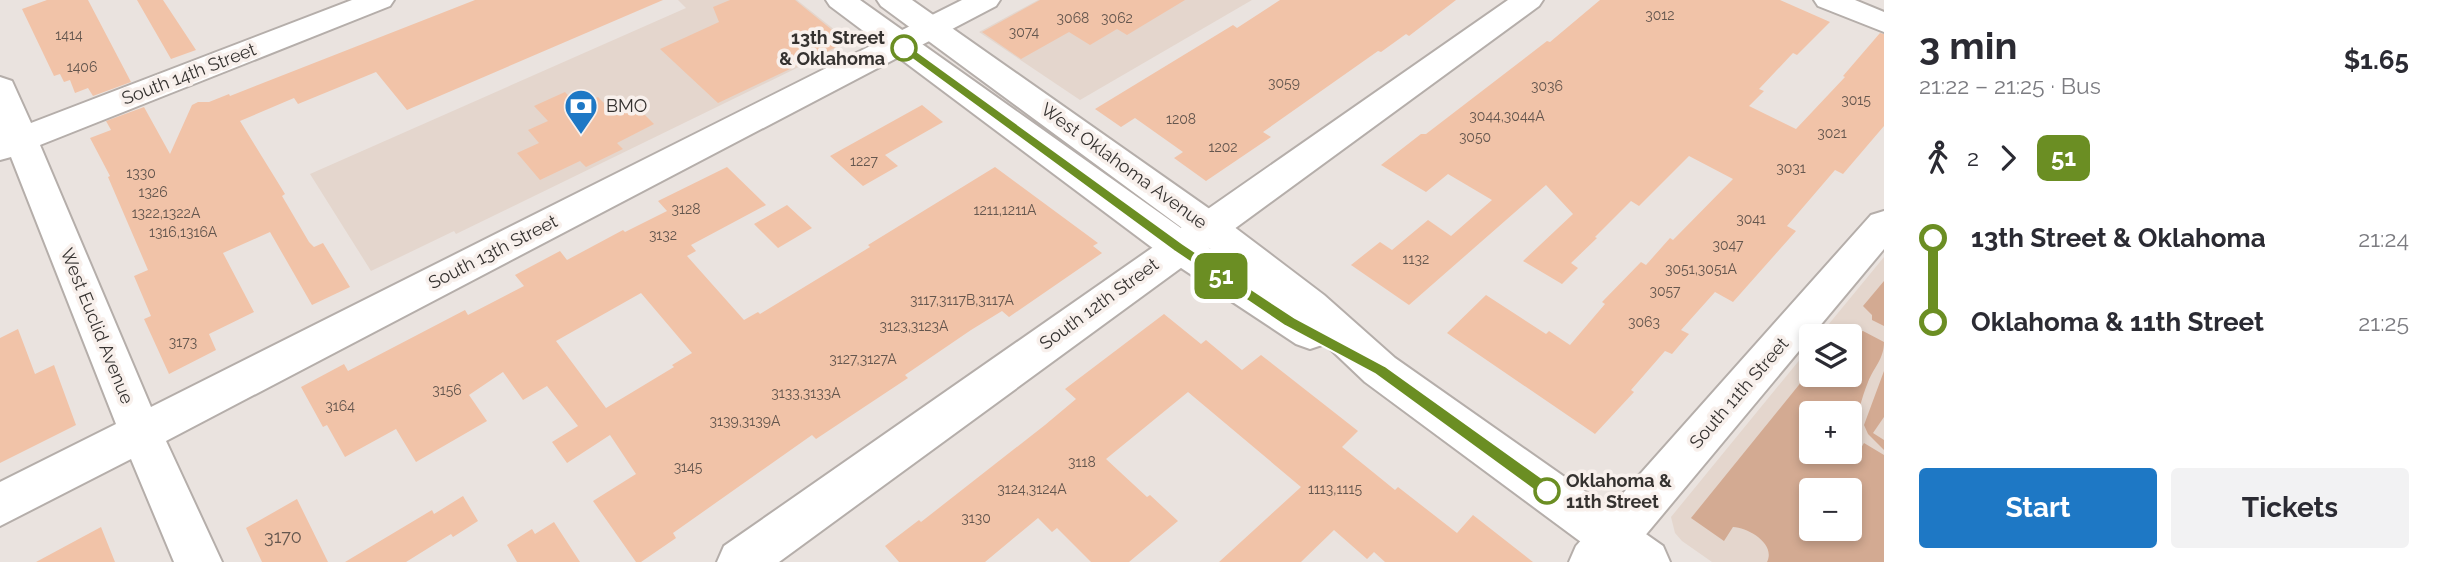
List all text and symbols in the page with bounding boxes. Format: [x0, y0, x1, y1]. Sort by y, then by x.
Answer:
house number: 3012 [1645, 7, 1675, 23]
house number: 3068 [1057, 10, 1089, 26]
house number: 3062 [1101, 10, 1133, 26]
text: 3 min [1919, 23, 2017, 68]
house number: 3074 [1009, 24, 1040, 40]
house number: 1414 [55, 27, 83, 43]
place label: 13th Street & Oklahoma [779, 27, 885, 69]
marker: 13th Street & Oklahoma [891, 35, 917, 61]
street label: South 14th Street [119, 38, 259, 109]
text: $1.65 [2344, 45, 2409, 75]
house number: 1406 [67, 59, 97, 75]
text: 21:22 – 21:25 · Bus [1919, 72, 2101, 99]
house number: 3059 [1268, 75, 1300, 91]
house number: 3036 [1531, 78, 1563, 94]
bank icon: BMO [562, 87, 600, 136]
house number: 3015 [1841, 92, 1871, 108]
place label: BMO [606, 95, 647, 116]
street label: West Oklahoma Avenue [1037, 98, 1212, 233]
house number: 3044,3044A [1469, 108, 1545, 124]
house number: 1208 [1166, 111, 1196, 127]
house number: 3021 [1817, 125, 1847, 141]
house number: 3050 [1459, 129, 1491, 145]
house number: 1202 [1208, 139, 1238, 155]
icon: walk [1919, 139, 1957, 177]
icon: forward [1989, 139, 2027, 177]
text: 51 [2051, 143, 2076, 172]
text: 2 [1967, 144, 1979, 171]
house number: 1227 [850, 153, 879, 169]
house number: 3031 [1776, 160, 1806, 176]
house number: 1330 [126, 165, 156, 181]
house number: 1326 [138, 184, 168, 200]
house number: 3128 [671, 201, 701, 217]
house number: 1211,1211A [973, 202, 1037, 218]
house number: 1322,1322A [132, 205, 201, 221]
street label: South 13th Street [425, 210, 561, 293]
house number: 3041 [1736, 211, 1766, 227]
text: 13th Street & Oklahoma [1971, 223, 2266, 253]
house number: 1316,1316A [149, 224, 218, 240]
text: 21:24 [2358, 225, 2409, 252]
house number: 3132 [649, 227, 677, 243]
house number: 3047 [1712, 237, 1744, 253]
street label: West Euclid Avenue [57, 245, 138, 407]
house number: 1132 [1403, 251, 1429, 267]
line badge: 51 [1190, 253, 1252, 299]
street label: South 12th Street [1035, 254, 1162, 354]
text: 51 [1208, 261, 1234, 290]
house number: 3051,3051A [1665, 261, 1738, 277]
house number: 3057 [1649, 283, 1681, 299]
house number: 3117,3117B,3117A [910, 292, 1015, 308]
text: Oklahoma & 11th Street [1971, 307, 2264, 337]
text: 21:25 [2358, 309, 2409, 336]
house number: 3063 [1628, 314, 1660, 330]
house number: 3123,3123A [879, 318, 949, 334]
map controls [1799, 324, 1862, 541]
button: layers [1799, 324, 1862, 387]
street label: South 11th Street [1685, 333, 1792, 452]
house number: 3173 [169, 334, 197, 350]
house number: 3127,3127A [829, 351, 897, 367]
house number: 3156 [432, 382, 462, 398]
house number: 3133,3133A [771, 385, 841, 401]
house number: 3164 [325, 398, 355, 414]
button: + [1799, 401, 1862, 464]
house number: 3139,3139A [710, 413, 781, 429]
house number: 3118 [1068, 454, 1096, 470]
house number: 3145 [674, 459, 703, 475]
button: Start [1919, 468, 2157, 548]
button: Tickets [2171, 468, 2409, 548]
place label: Oklahoma & 11th Street [1566, 470, 1672, 512]
marker: Oklahoma & 11th Street [1534, 478, 1560, 504]
button: − [1799, 478, 1862, 541]
house number: 3124,3124A [997, 481, 1067, 497]
house number: 1113,1115 [1308, 481, 1362, 497]
house number: 3130 [961, 510, 991, 526]
house number: 3170 [264, 526, 302, 547]

